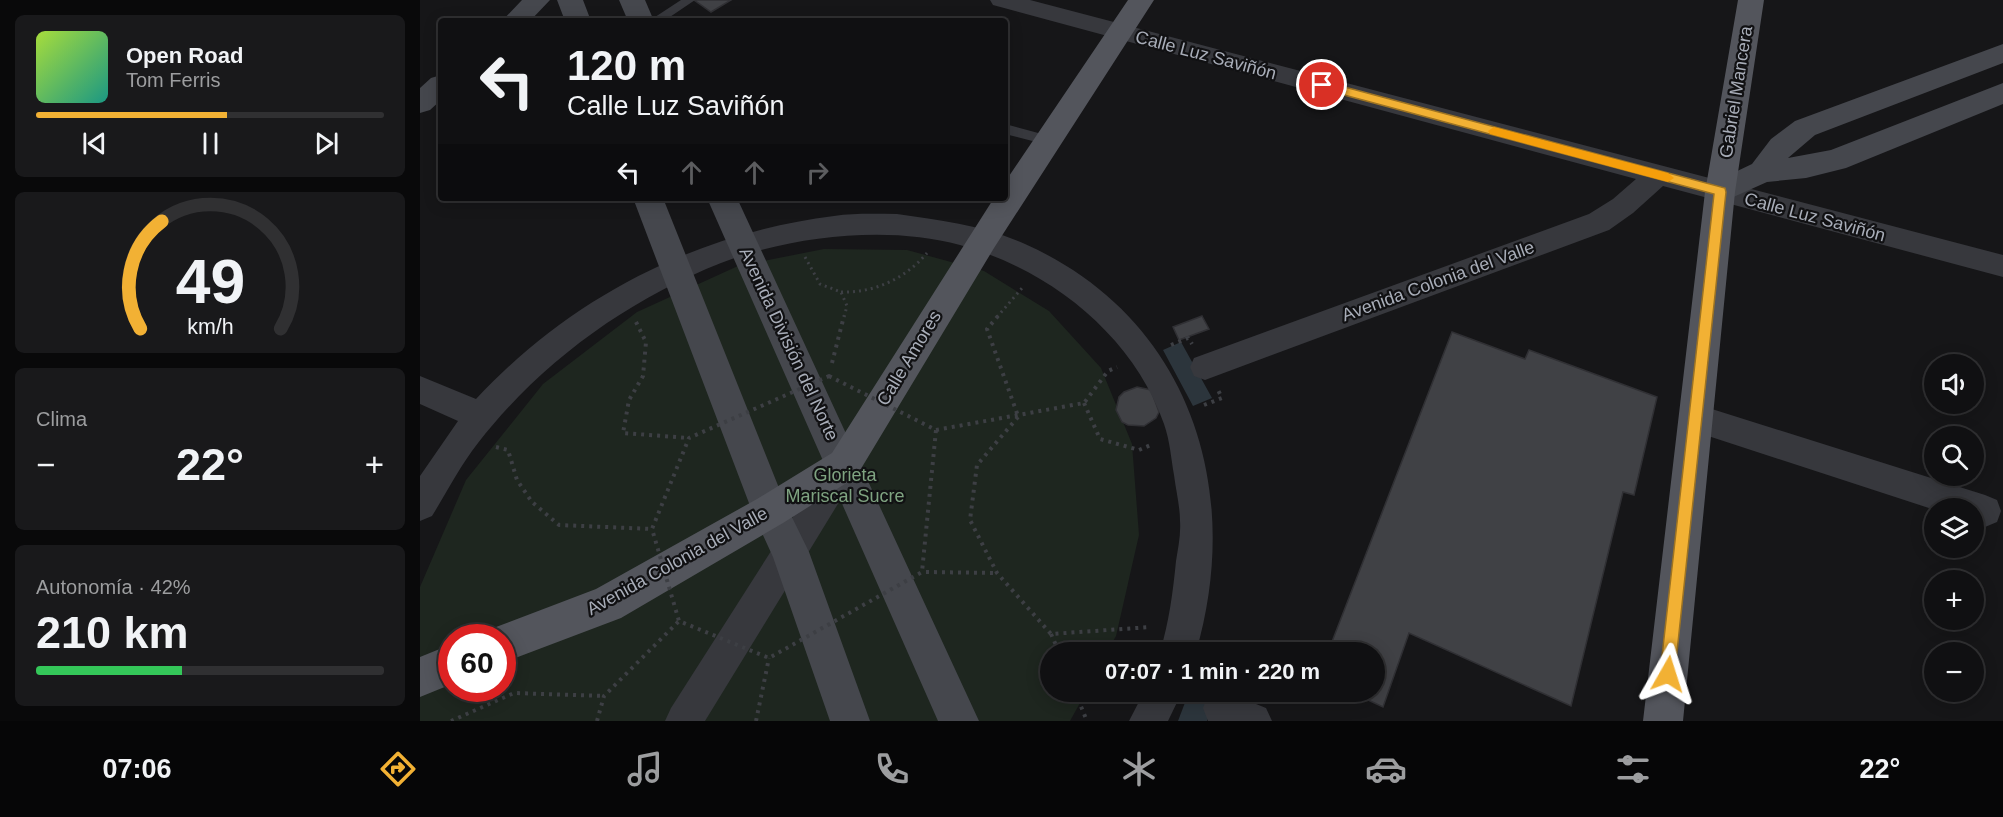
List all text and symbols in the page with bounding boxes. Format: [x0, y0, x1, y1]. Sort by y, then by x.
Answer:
street label: Gabriel Mancera [1716, 24, 1756, 159]
street label: Calle Luz Saviñón [1133, 27, 1279, 83]
icon: left [468, 42, 546, 120]
text: 120 m [567, 42, 686, 89]
text: Open Road [126, 43, 243, 68]
pin [1296, 59, 1347, 110]
icon: arrive [1305, 68, 1338, 101]
text: Tom Ferris [126, 69, 220, 91]
text: Calle Luz Saviñón [567, 91, 785, 121]
icon: previous [78, 127, 111, 160]
icon: pause [194, 127, 227, 160]
icon: next [310, 127, 343, 160]
icon: left [612, 156, 645, 189]
icon: ahead [675, 156, 708, 189]
icon: ahead [738, 156, 771, 189]
icon: right [801, 156, 834, 189]
street label: Calle Luz Saviñón [1742, 189, 1888, 245]
street label: Avenida Colonia del Valle [1339, 237, 1537, 325]
street label: Avenida División del Norte [735, 244, 843, 444]
text: 49 [175, 247, 245, 316]
street label: Calle Amores [873, 307, 945, 409]
text: km/h [187, 316, 233, 340]
map controls [1924, 354, 1984, 702]
button: sound [1924, 354, 1984, 414]
text: Clima [36, 408, 87, 430]
button: search [1924, 426, 1984, 486]
text: 22° [176, 439, 244, 490]
text: − [36, 446, 55, 483]
text: + [365, 446, 384, 483]
park label: Glorieta Mariscal Sucre [785, 465, 905, 506]
button: layers [1924, 498, 1984, 558]
street label: Avenida Colonia del Valle [583, 503, 771, 619]
button: + [1924, 570, 1984, 630]
text: Autonomía · 42% [36, 576, 191, 598]
text: 210 km [36, 607, 189, 658]
speed limit sign: 60 [438, 624, 516, 702]
position arrow [1636, 642, 1700, 706]
button: − [1924, 642, 1984, 702]
text: 07:07 · 1 min · 220 m [1105, 659, 1320, 684]
icon: directions [377, 748, 419, 790]
icon: music [624, 748, 666, 790]
icon: phone [871, 748, 913, 790]
icon: climate [1118, 748, 1160, 790]
icon: car [1365, 748, 1407, 790]
icon: filters [1612, 748, 1654, 790]
text: 07:06 [103, 754, 172, 784]
text: 22° [1860, 754, 1900, 784]

